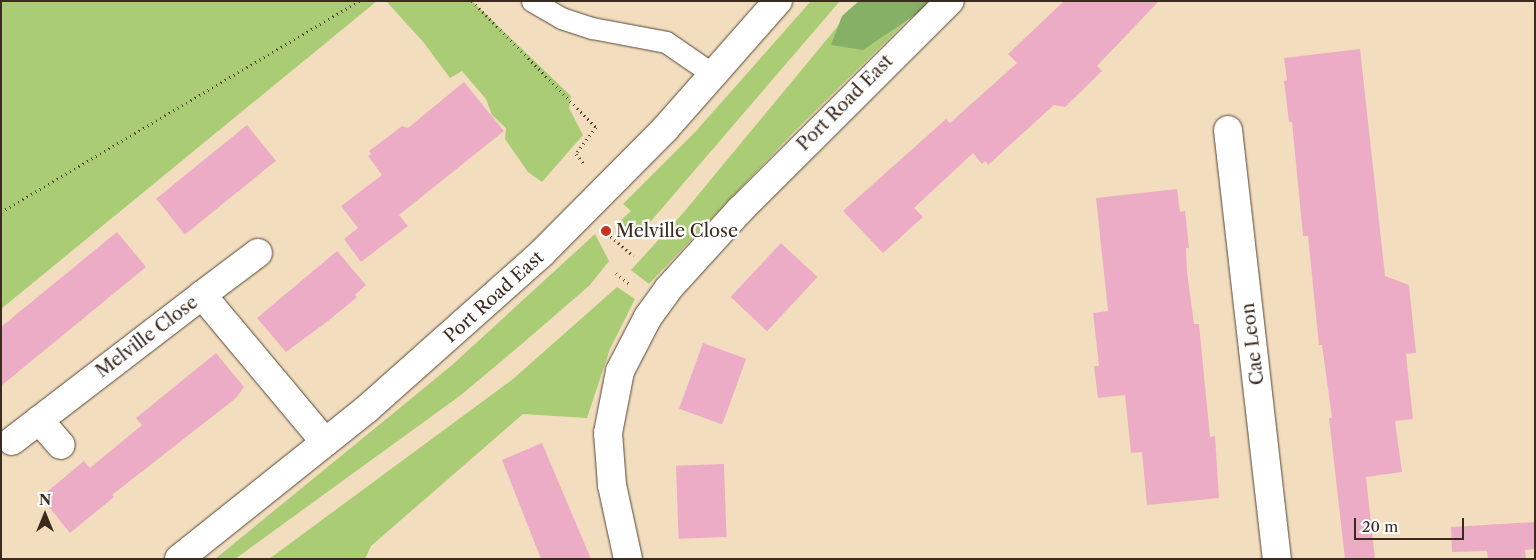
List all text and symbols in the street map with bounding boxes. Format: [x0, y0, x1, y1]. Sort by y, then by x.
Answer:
street label: Port Road East [793, 51, 897, 155]
place label: Melville Close [616, 220, 738, 242]
marker: Melville Close [600, 225, 612, 237]
street label: Port Road East [440, 247, 548, 347]
street label: Melville Close [92, 292, 202, 382]
street label: Cae Leon [1237, 302, 1269, 386]
north arrow [20, 490, 70, 540]
text: N [39, 491, 51, 509]
scale bar [1356, 508, 1466, 540]
text: 20 m [1362, 517, 1398, 536]

